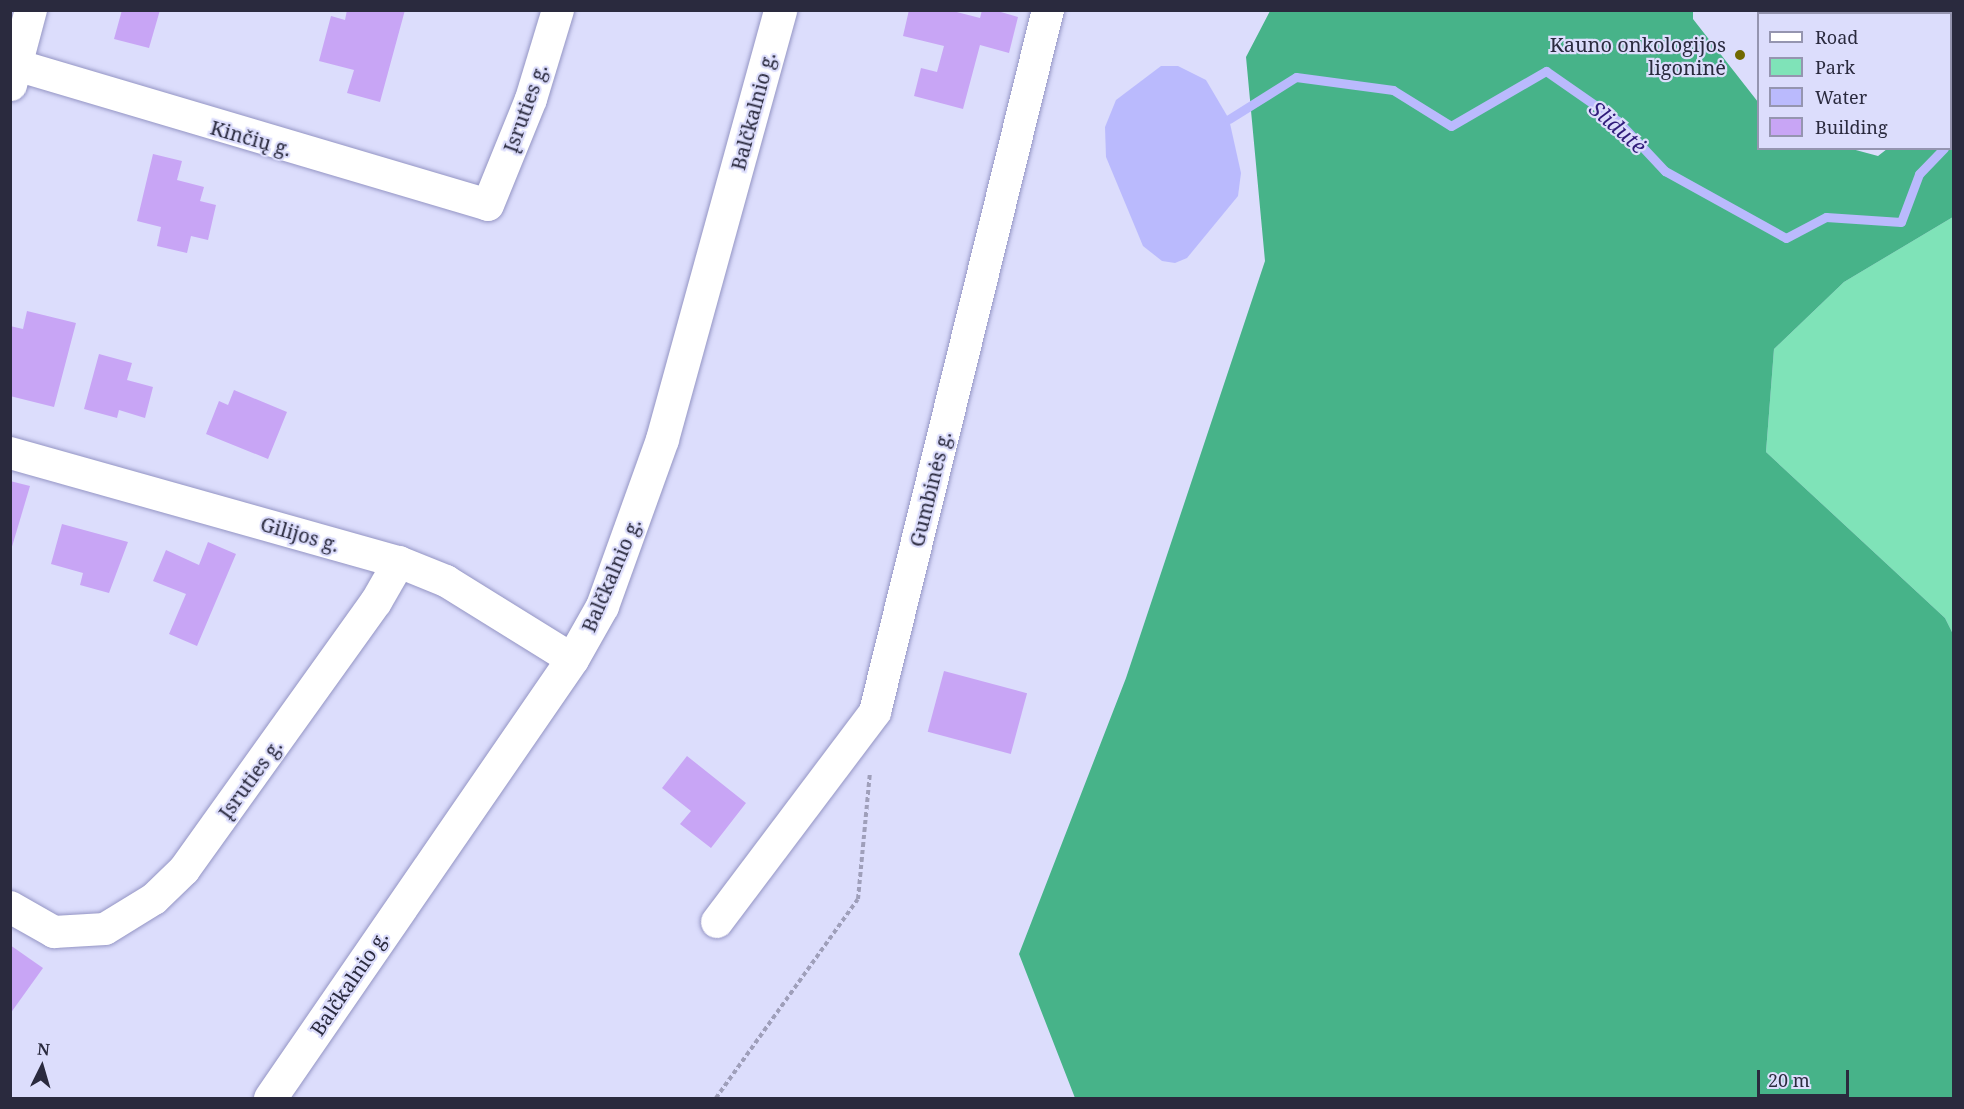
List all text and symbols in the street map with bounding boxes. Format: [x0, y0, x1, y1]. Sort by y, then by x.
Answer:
legend [1757, 12, 1952, 150]
text: Road [1815, 25, 1858, 49]
place label: Kauno onkologijos ligoninė [1550, 32, 1726, 79]
marker: Kauno onkologijos ligoninė [1731, 46, 1749, 64]
street label: Balčkalnio g. [726, 49, 780, 173]
text: Park [1815, 55, 1855, 79]
street label: Įsruties g. [498, 60, 552, 156]
text: Water [1815, 85, 1867, 109]
water label: Slidutė [1584, 96, 1652, 158]
street label: Kinčių g. [208, 115, 294, 161]
text: Building [1815, 115, 1888, 139]
street label: Gumbinės g. [904, 429, 956, 549]
street label: Gilijos g. [258, 511, 342, 557]
street label: Balčkalnio g. [576, 514, 646, 636]
street label: Įsruties g. [213, 734, 287, 824]
street label: Balčkalnio g. [305, 926, 393, 1040]
north arrow [12, 1037, 72, 1097]
text: N [36, 1038, 51, 1061]
scale bar [1760, 1058, 1852, 1096]
text: 20 m [1768, 1068, 1810, 1092]

